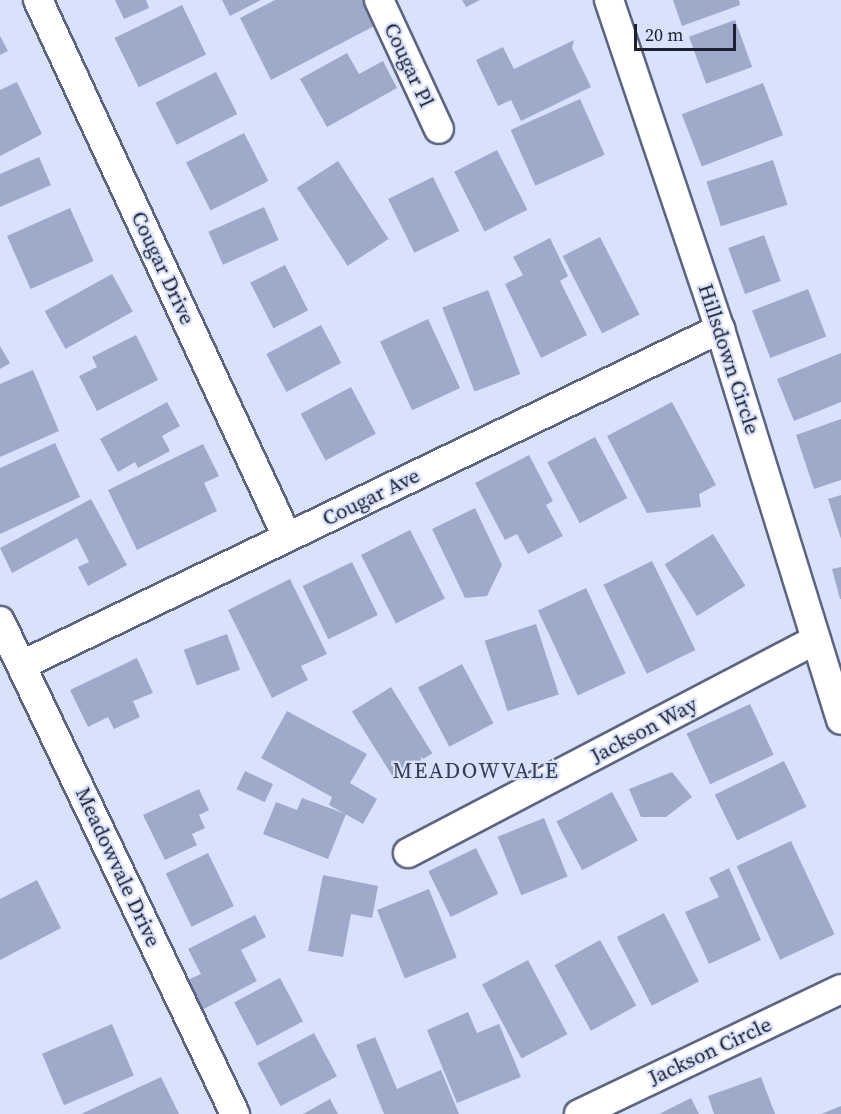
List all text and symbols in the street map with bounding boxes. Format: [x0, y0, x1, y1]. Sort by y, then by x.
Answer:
scale bar [637, 12, 739, 50]
street label: Cougar Pl [379, 19, 439, 111]
text: 20 m [645, 22, 683, 47]
street label: Cougar Drive [126, 207, 200, 329]
street label: Hillsdown Circle [693, 281, 765, 437]
street label: Cougar Ave [318, 463, 424, 531]
street label: Jackson Way [586, 691, 702, 769]
district label: MEADOWVALE [393, 758, 559, 784]
street label: Meadowvale Drive [70, 783, 166, 951]
street label: Jackson Circle [645, 1012, 775, 1090]

